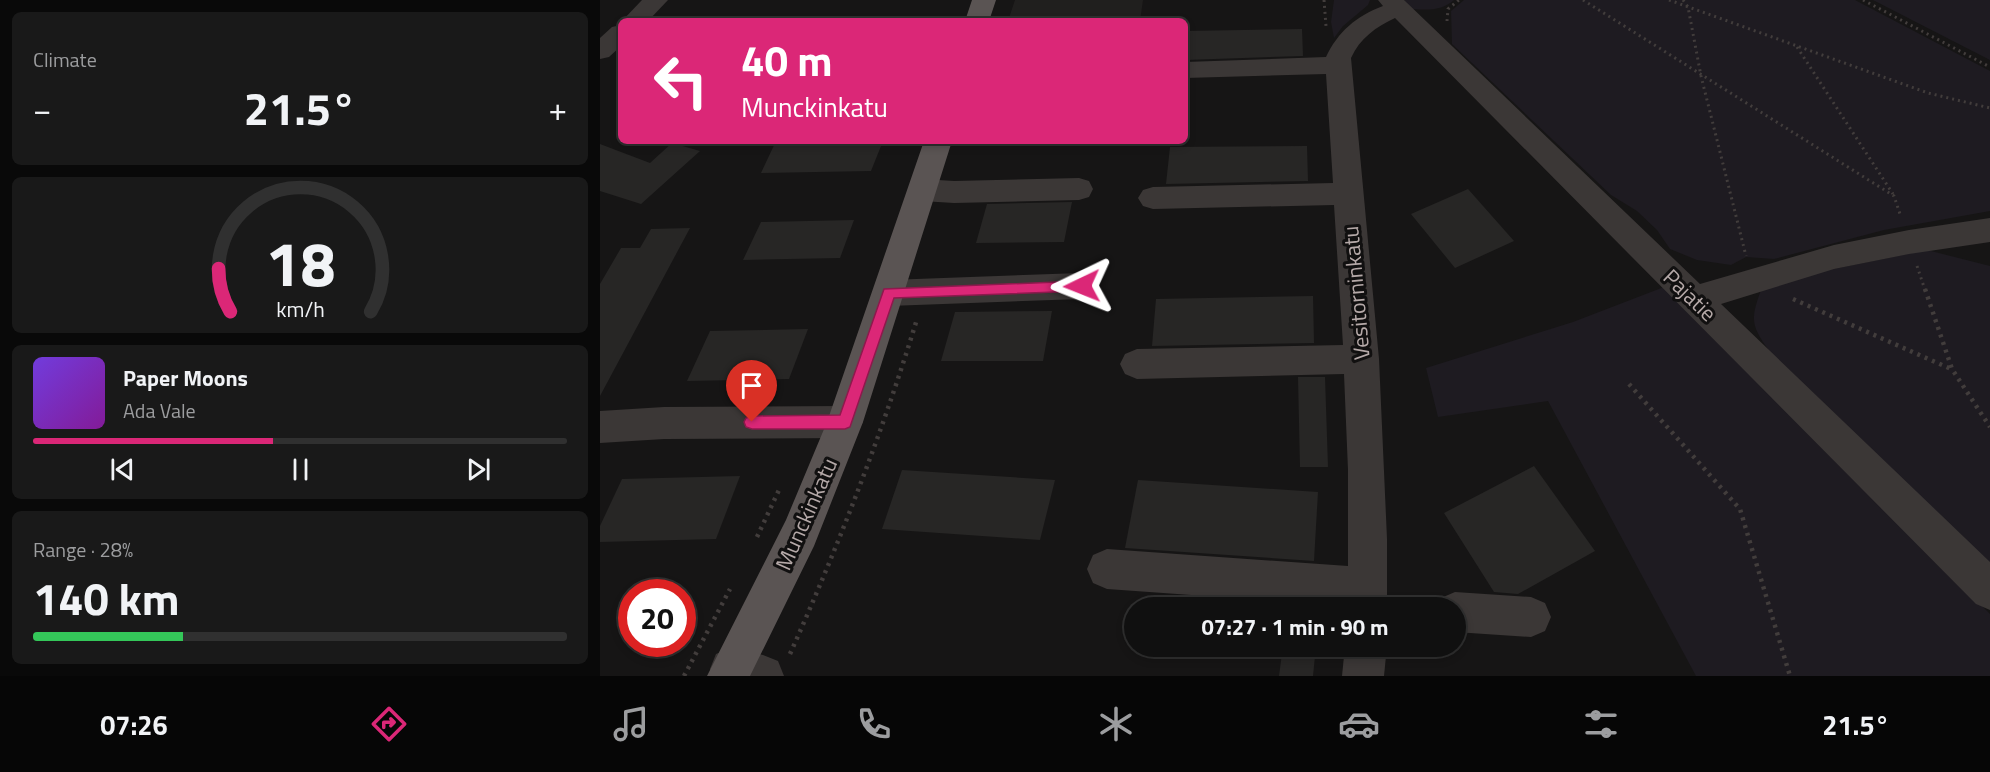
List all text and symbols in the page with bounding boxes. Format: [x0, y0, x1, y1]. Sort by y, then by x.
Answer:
text: 40 m [741, 28, 833, 92]
icon: left [642, 42, 720, 120]
text: Climate [33, 44, 97, 75]
text: 21.5° [244, 74, 356, 142]
text: − [33, 84, 51, 134]
text: + [549, 84, 567, 134]
text: Munckinkatu [741, 86, 888, 127]
text: 18 [265, 216, 335, 311]
street label: Vesitorninkatu [1333, 224, 1379, 362]
position arrow [1050, 254, 1114, 318]
street label: Pajatie [1655, 261, 1725, 329]
text: km/h [276, 294, 324, 326]
pin [726, 360, 777, 422]
text: Paper Moons [123, 361, 248, 395]
icon: arrive [735, 369, 768, 402]
text: Ada Vale [123, 395, 196, 426]
street label: Munckinkatu [766, 452, 846, 576]
icon: previous [106, 453, 139, 486]
icon: pause [284, 453, 317, 486]
icon: next [462, 453, 495, 486]
text: Range · 28% [33, 534, 133, 565]
text: 140 km [33, 564, 179, 632]
speed limit sign: 20 [618, 579, 696, 657]
text: 07:27 · 1 min · 90 m [1202, 610, 1388, 644]
icon: directions [368, 703, 410, 745]
icon: music [610, 703, 652, 745]
icon: phone [853, 703, 895, 745]
icon: climate [1095, 703, 1137, 745]
icon: car [1338, 703, 1380, 745]
icon: filters [1580, 703, 1622, 745]
text: 07:26 [100, 704, 168, 745]
text: 21.5° [1822, 704, 1890, 745]

